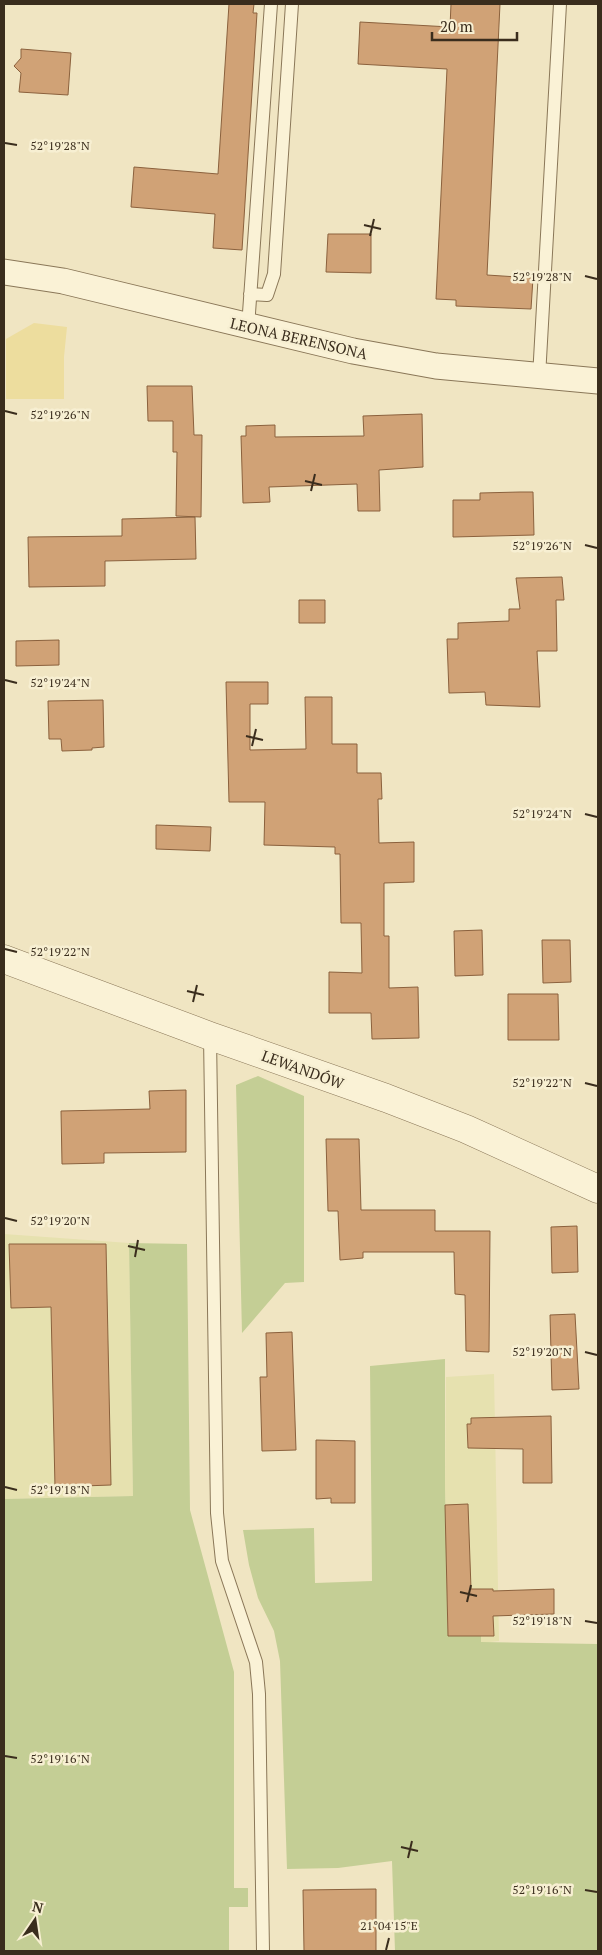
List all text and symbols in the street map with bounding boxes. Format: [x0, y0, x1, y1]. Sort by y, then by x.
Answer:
scale bar [432, 10, 517, 42]
text: 20 m [440, 16, 473, 36]
text: 52°19'28"N [30, 138, 90, 153]
text: 52°19'28"N [512, 269, 572, 284]
street label: LEONA BERENSONA [228, 312, 370, 364]
text: 52°19'26"N [30, 407, 90, 422]
text: 52°19'26"N [512, 538, 572, 553]
text: 52°19'24"N [30, 675, 90, 690]
text: 52°19'24"N [512, 806, 572, 821]
text: 52°19'22"N [30, 944, 90, 959]
street label: LEWANDÓW [259, 1045, 348, 1093]
text: 52°19'22"N [512, 1075, 572, 1090]
text: 52°19'20"N [30, 1213, 90, 1228]
text: 52°19'20"N [512, 1344, 572, 1359]
text: 52°19'18"N [30, 1482, 90, 1497]
text: 52°19'18"N [512, 1613, 572, 1628]
text: 52°19'16"N [30, 1751, 90, 1766]
text: 52°19'16"N [512, 1882, 572, 1897]
north arrow [10, 1895, 60, 1945]
text: N [31, 1896, 46, 1917]
text: 21°04'15"E [360, 1918, 418, 1933]

